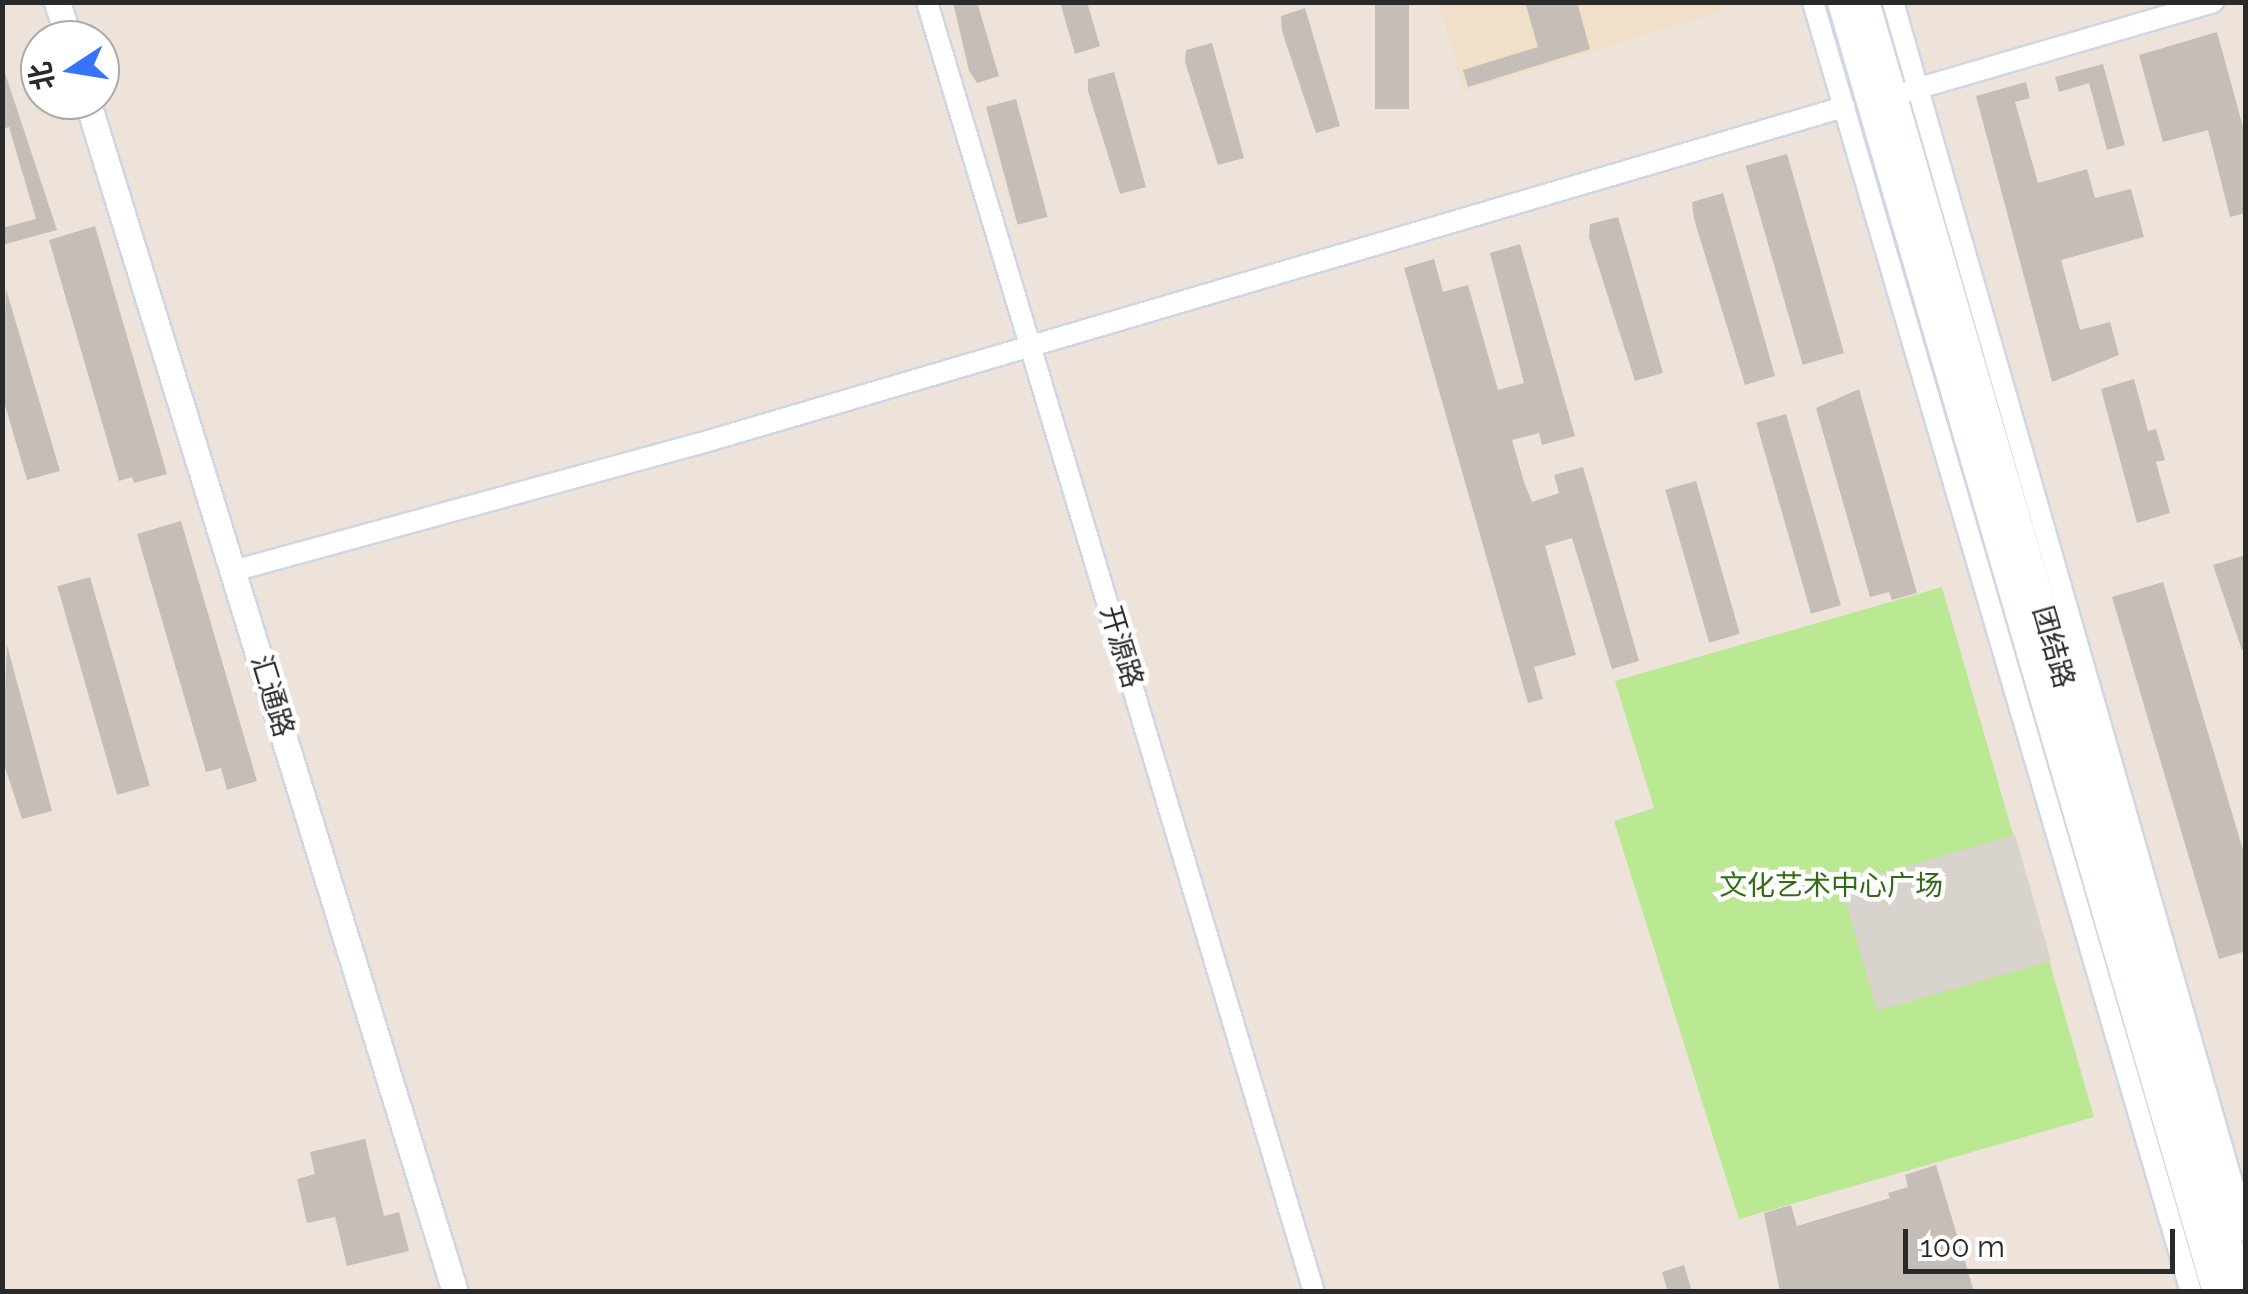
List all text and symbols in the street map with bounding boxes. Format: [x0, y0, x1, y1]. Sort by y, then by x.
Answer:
north arrow [20, 20, 120, 120]
text: 北 [23, 59, 61, 93]
street label: 开源路 [1093, 602, 1149, 692]
street label: 团结路 [2025, 602, 2081, 692]
street label: 汇通路 [244, 651, 300, 741]
park label: 文化艺术中心广场 [1719, 869, 1943, 903]
scale bar [1908, 1209, 2180, 1271]
text: 100 m [1920, 1229, 2005, 1264]

